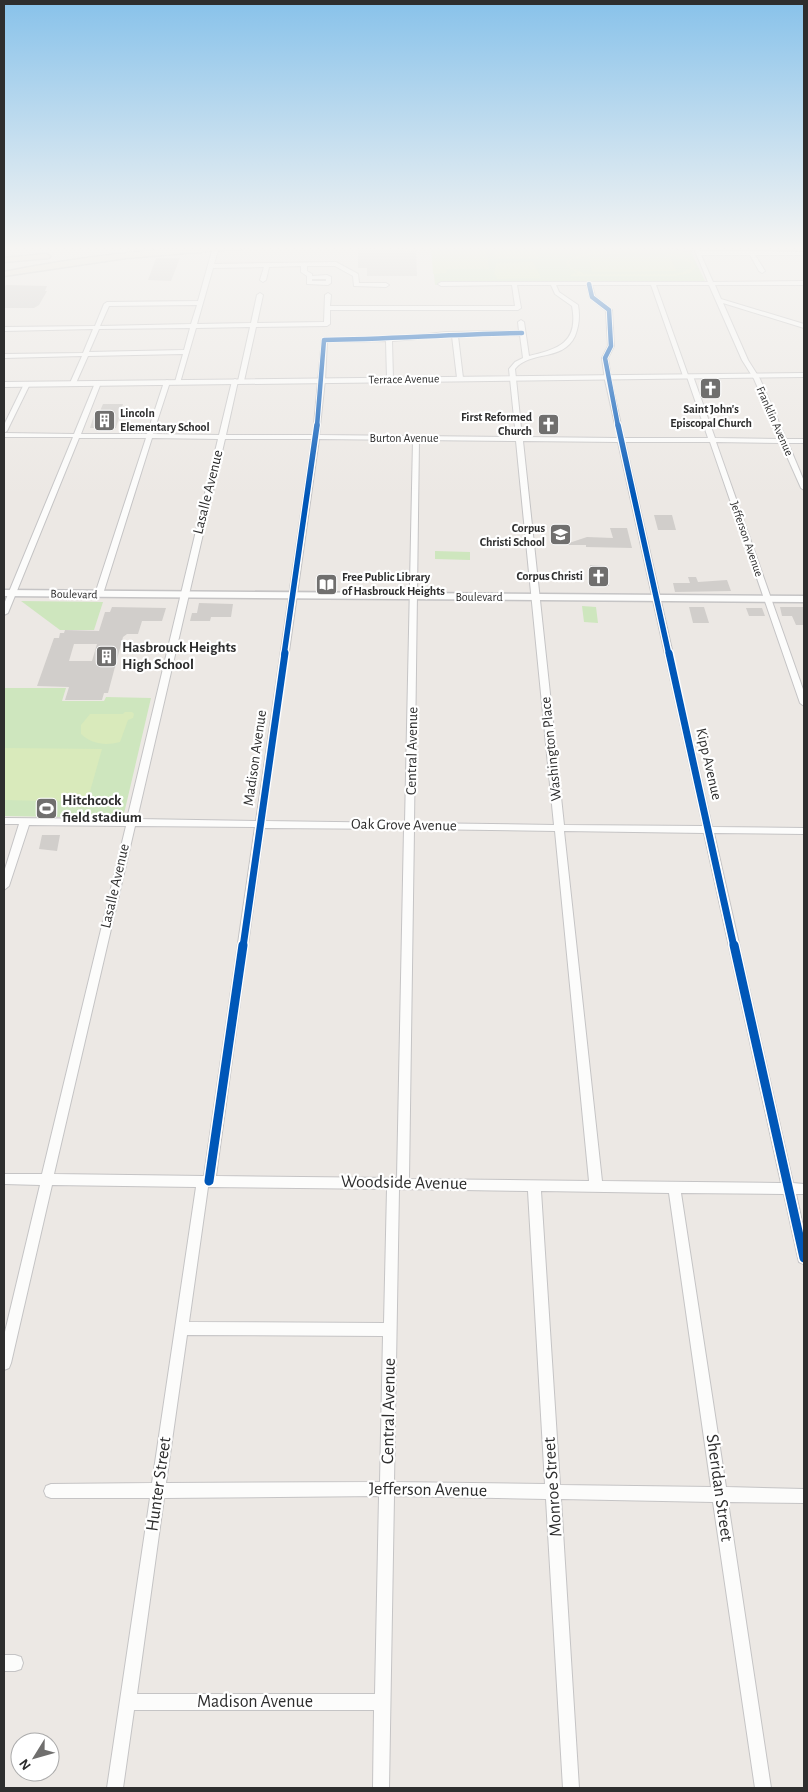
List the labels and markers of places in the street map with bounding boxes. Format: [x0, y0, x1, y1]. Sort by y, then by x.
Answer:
church icon: Saint John's Episcopal Church [699, 376, 723, 400]
place label: Saint John's Episcopal Church [670, 403, 752, 429]
place label: Lincoln Elementary School [120, 407, 210, 434]
building icon: Lincoln Elementary School [92, 408, 116, 432]
place label: First Reformed Church [461, 411, 533, 437]
church icon: First Reformed Church [536, 412, 560, 436]
place label: Corpus Christi School [480, 522, 545, 548]
school or university icon: Corpus Christi School [549, 523, 573, 547]
church icon: Corpus Christi [587, 564, 611, 588]
place label: Corpus Christi [516, 570, 583, 582]
place label: Free Public Library of Hasbrouck Heights [342, 571, 445, 597]
library icon: Free Public Library of Hasbrouck Heights [314, 572, 338, 596]
place label: Hasbrouck Heights High School [122, 640, 236, 672]
building icon: Hasbrouck Heights High School [94, 644, 118, 668]
place label: Hitchcock field stadium [62, 793, 142, 825]
sports icon: Hitchcock field stadium [34, 797, 58, 821]

